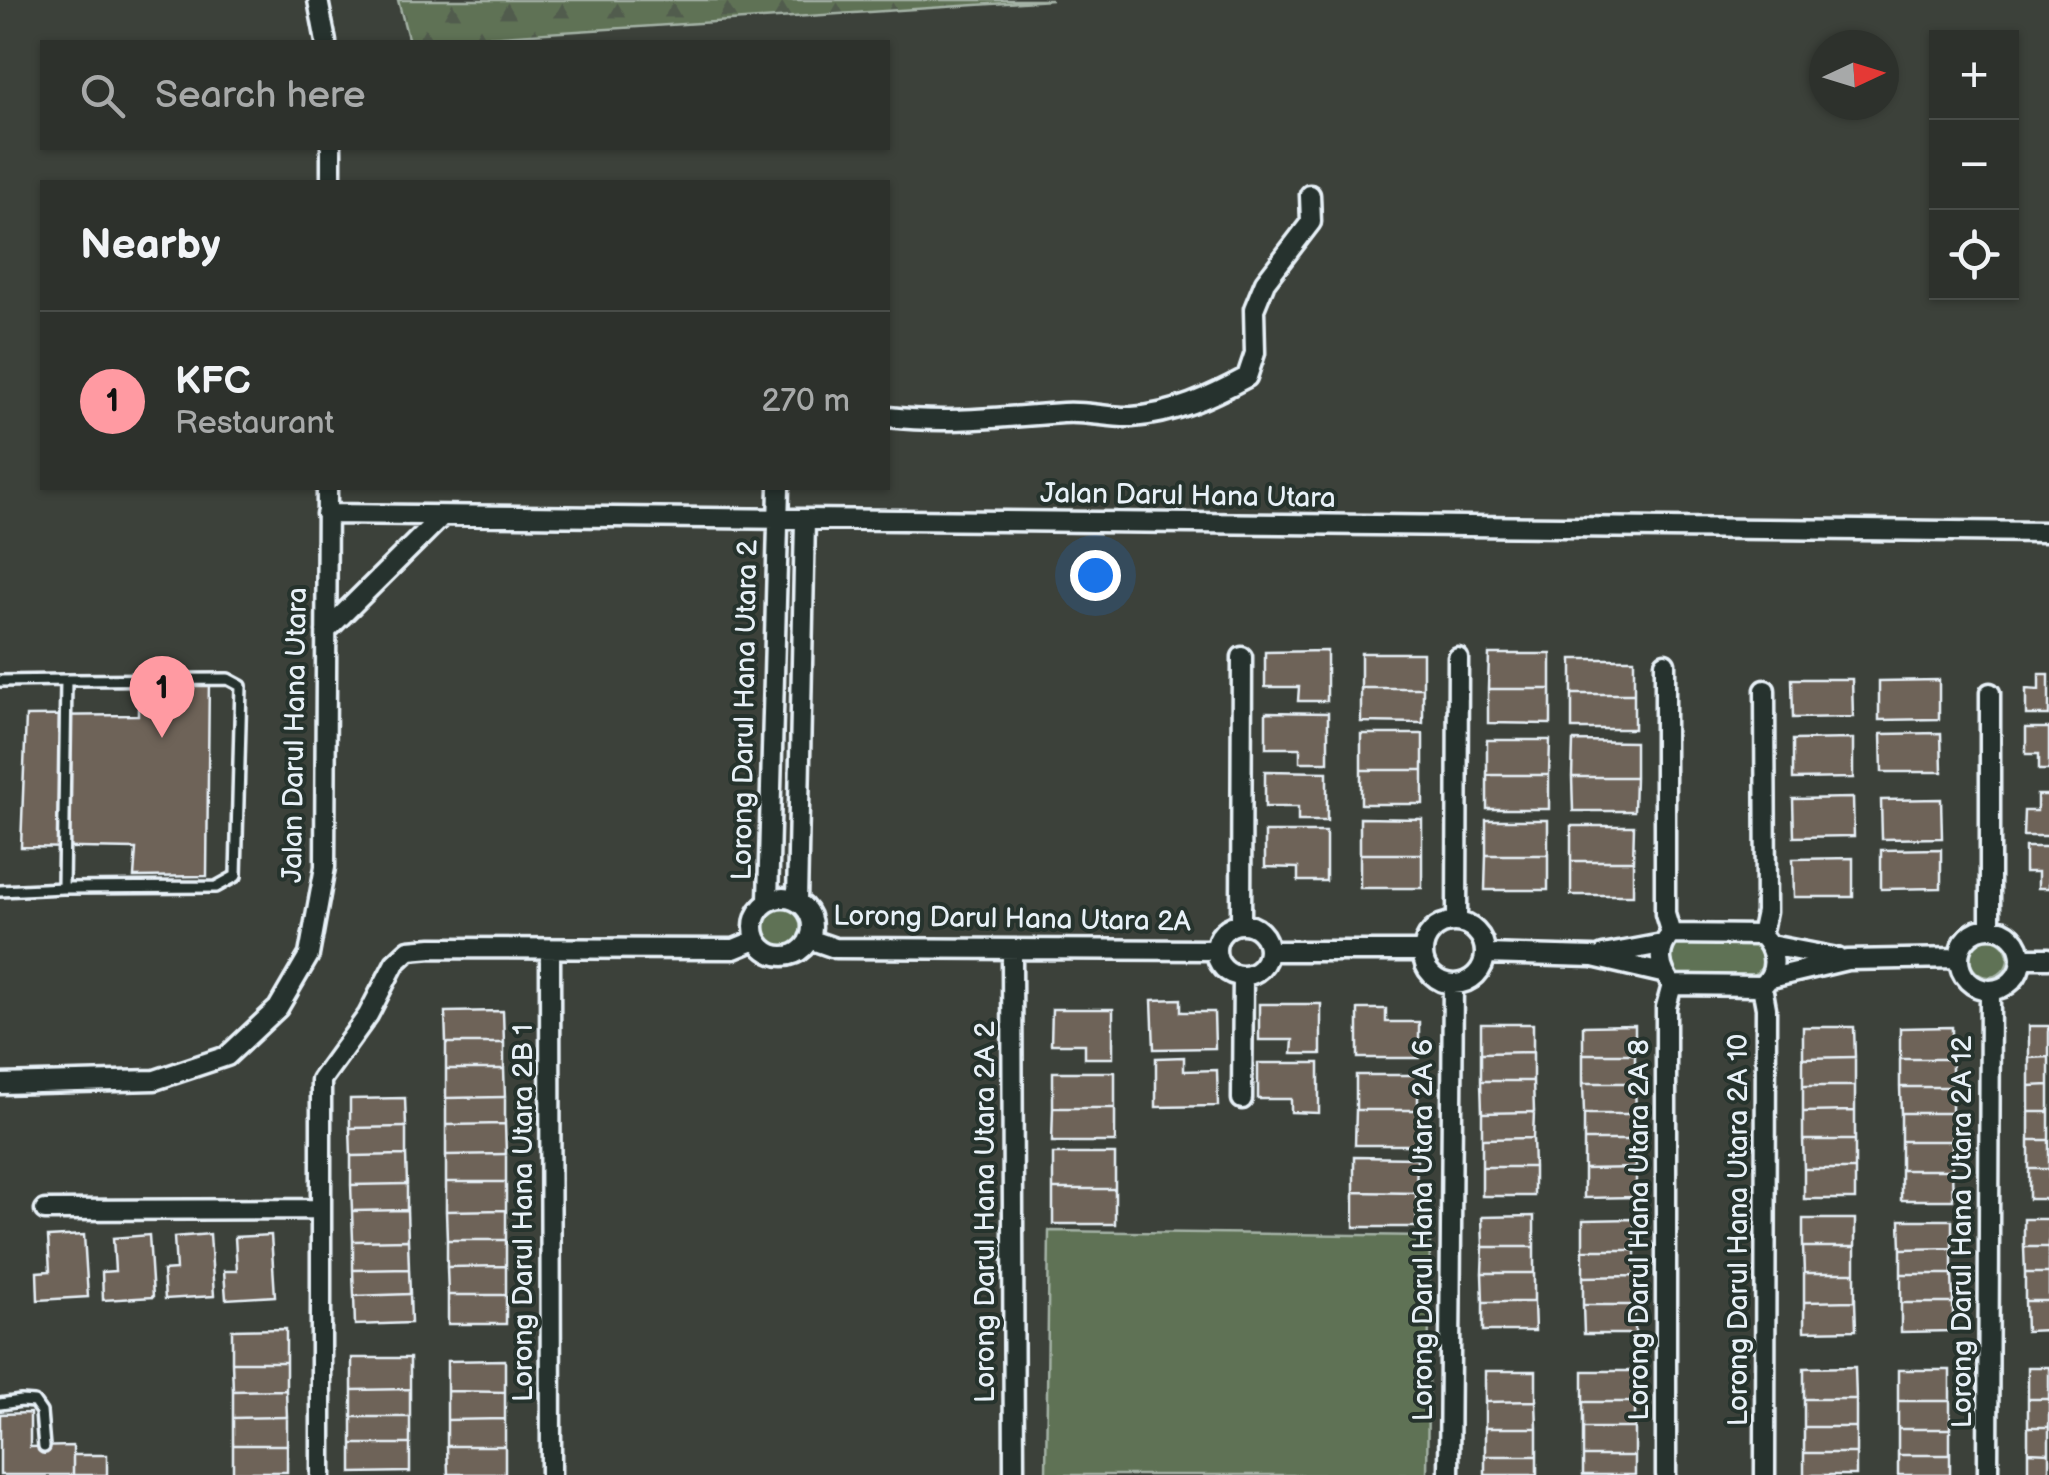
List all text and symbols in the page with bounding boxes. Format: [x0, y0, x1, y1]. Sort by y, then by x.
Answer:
north arrow [1809, 30, 1899, 120]
map controls [1929, 30, 2019, 300]
button: + [1929, 30, 2019, 120]
search box [40, 40, 890, 150]
icon: search [75, 68, 130, 123]
text: Search here [155, 73, 366, 118]
button: − [1929, 120, 2019, 210]
button: locate [1929, 210, 2019, 300]
text: Nearby [80, 220, 220, 271]
text: KFC [175, 359, 251, 404]
text: 1 [106, 382, 119, 421]
text: 270 m [761, 382, 850, 421]
text: Restaurant [175, 404, 334, 443]
street label: Jalan Darul Hana Utara [1040, 477, 1336, 515]
street label: Lorong Darul Hana Utara 2 [726, 539, 764, 881]
your location [1070, 550, 1121, 601]
street label: Jalan Darul Hana Utara [276, 587, 314, 883]
pin: 1 [130, 656, 194, 738]
street label: Lorong Darul Hana Utara 2A [833, 899, 1192, 939]
street label: Lorong Darul Hana Utara 2A 2 [969, 1021, 1002, 1403]
street label: Lorong Darul Hana Utara 2B 1 [507, 1024, 540, 1402]
street label: Lorong Darul Hana Utara 2A 10 [1722, 1034, 1755, 1426]
street label: Lorong Darul Hana Utara 2A 12 [1946, 1035, 1979, 1428]
street label: Lorong Darul Hana Utara 2A 6 [1407, 1039, 1440, 1421]
street label: Lorong Darul Hana Utara 2A 8 [1623, 1039, 1656, 1421]

